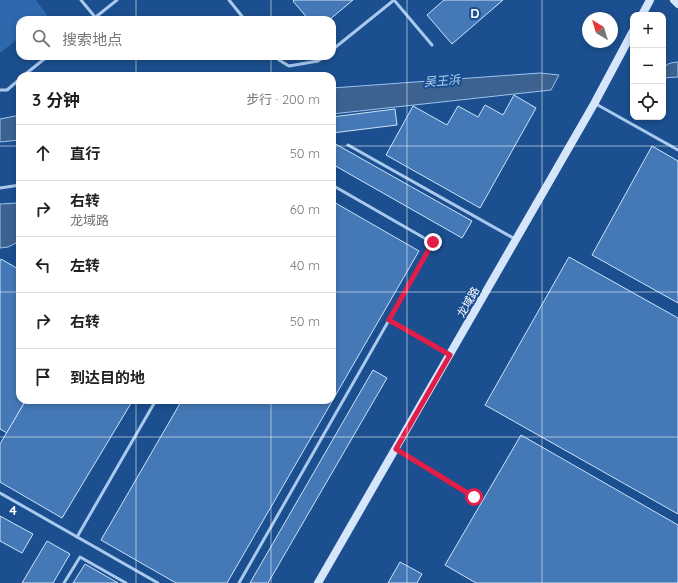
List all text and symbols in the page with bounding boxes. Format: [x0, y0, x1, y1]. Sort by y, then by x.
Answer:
text: D [470, 5, 480, 21]
north arrow [582, 12, 618, 48]
map controls [630, 12, 666, 120]
button: + [630, 12, 666, 48]
search box [16, 16, 336, 60]
icon: search [30, 27, 52, 49]
text: 搜索地点 [62, 30, 122, 49]
button: − [630, 48, 666, 84]
water label: 吴王浜 [423, 72, 461, 89]
button: locate [630, 84, 666, 120]
text: 3 分钟 [32, 89, 80, 110]
text: 步行 · 200 m [246, 91, 320, 107]
icon: ahead [32, 142, 54, 164]
text: 直行 [70, 144, 100, 163]
text: 50 m [290, 145, 320, 161]
text: 右转 [70, 191, 100, 210]
icon: right [32, 198, 54, 220]
text: 60 m [290, 201, 320, 217]
text: 龙域路 [70, 212, 109, 228]
route end [424, 233, 442, 251]
icon: left [32, 254, 54, 276]
text: 左转 [70, 256, 100, 275]
text: 40 m [290, 257, 320, 273]
street label: 龙域路 [454, 284, 482, 320]
icon: right [32, 310, 54, 332]
text: 右转 [70, 312, 100, 331]
text: 50 m [290, 313, 320, 329]
icon: arrive [32, 366, 54, 388]
text: 到达目的地 [70, 368, 145, 387]
route start [465, 488, 483, 506]
text: 4 [9, 502, 17, 518]

